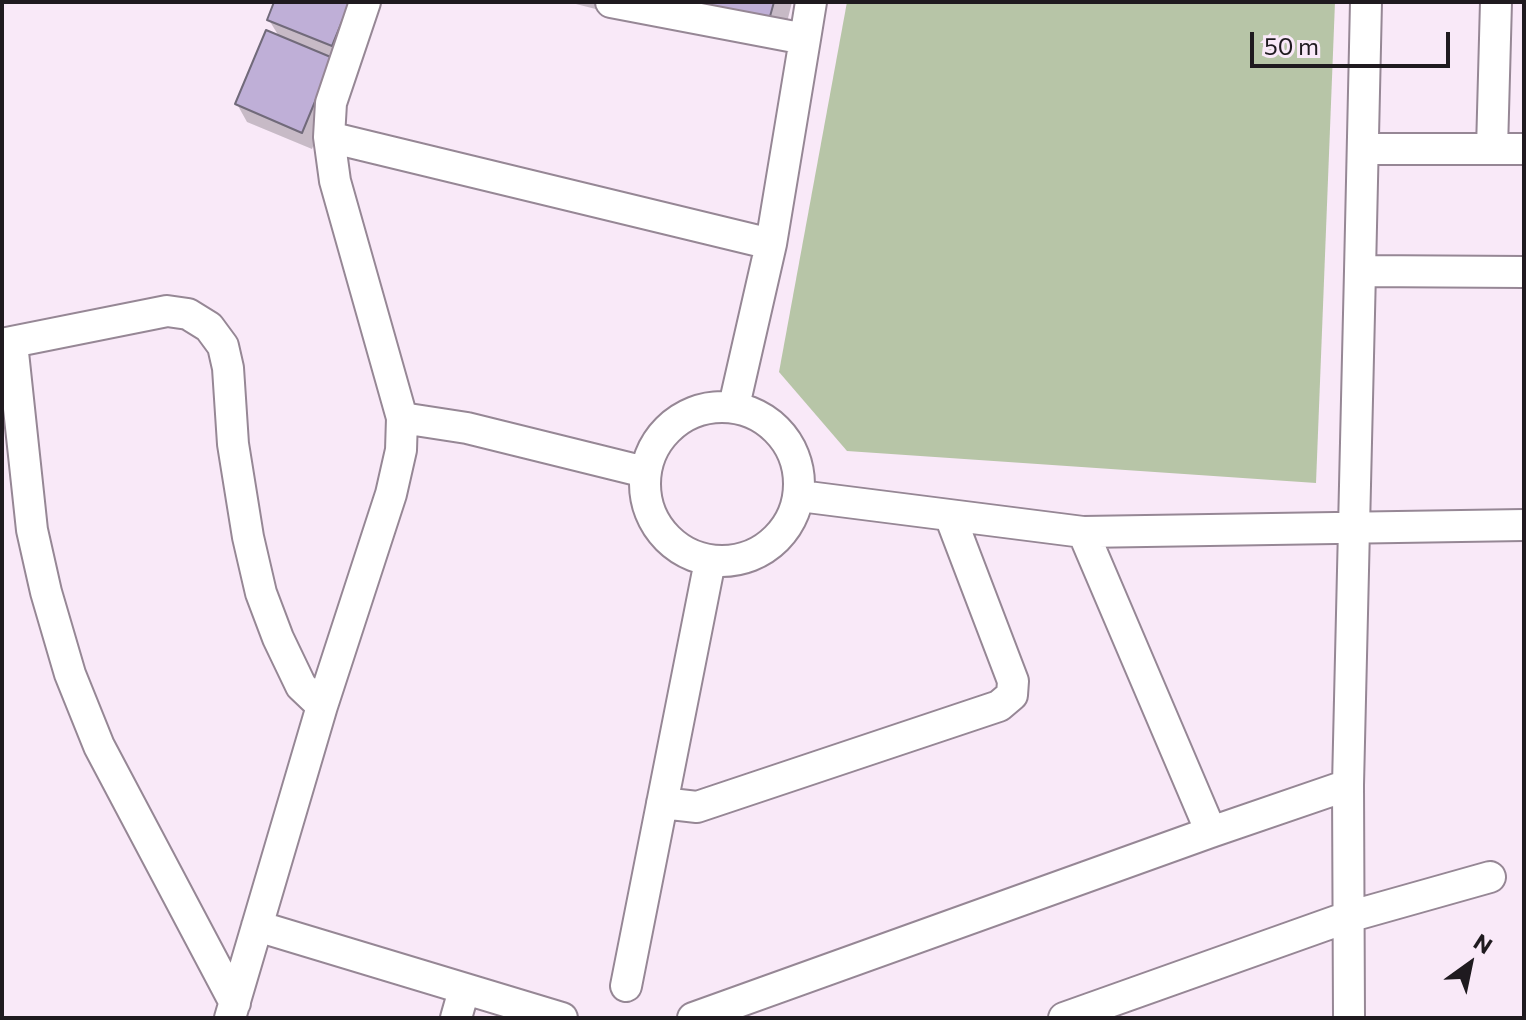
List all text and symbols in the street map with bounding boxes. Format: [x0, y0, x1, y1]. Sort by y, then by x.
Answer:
scale bar [1254, 16, 1454, 66]
text: 50 m [1264, 31, 1319, 60]
north arrow [1430, 924, 1510, 1004]
text: N [1469, 928, 1498, 959]

